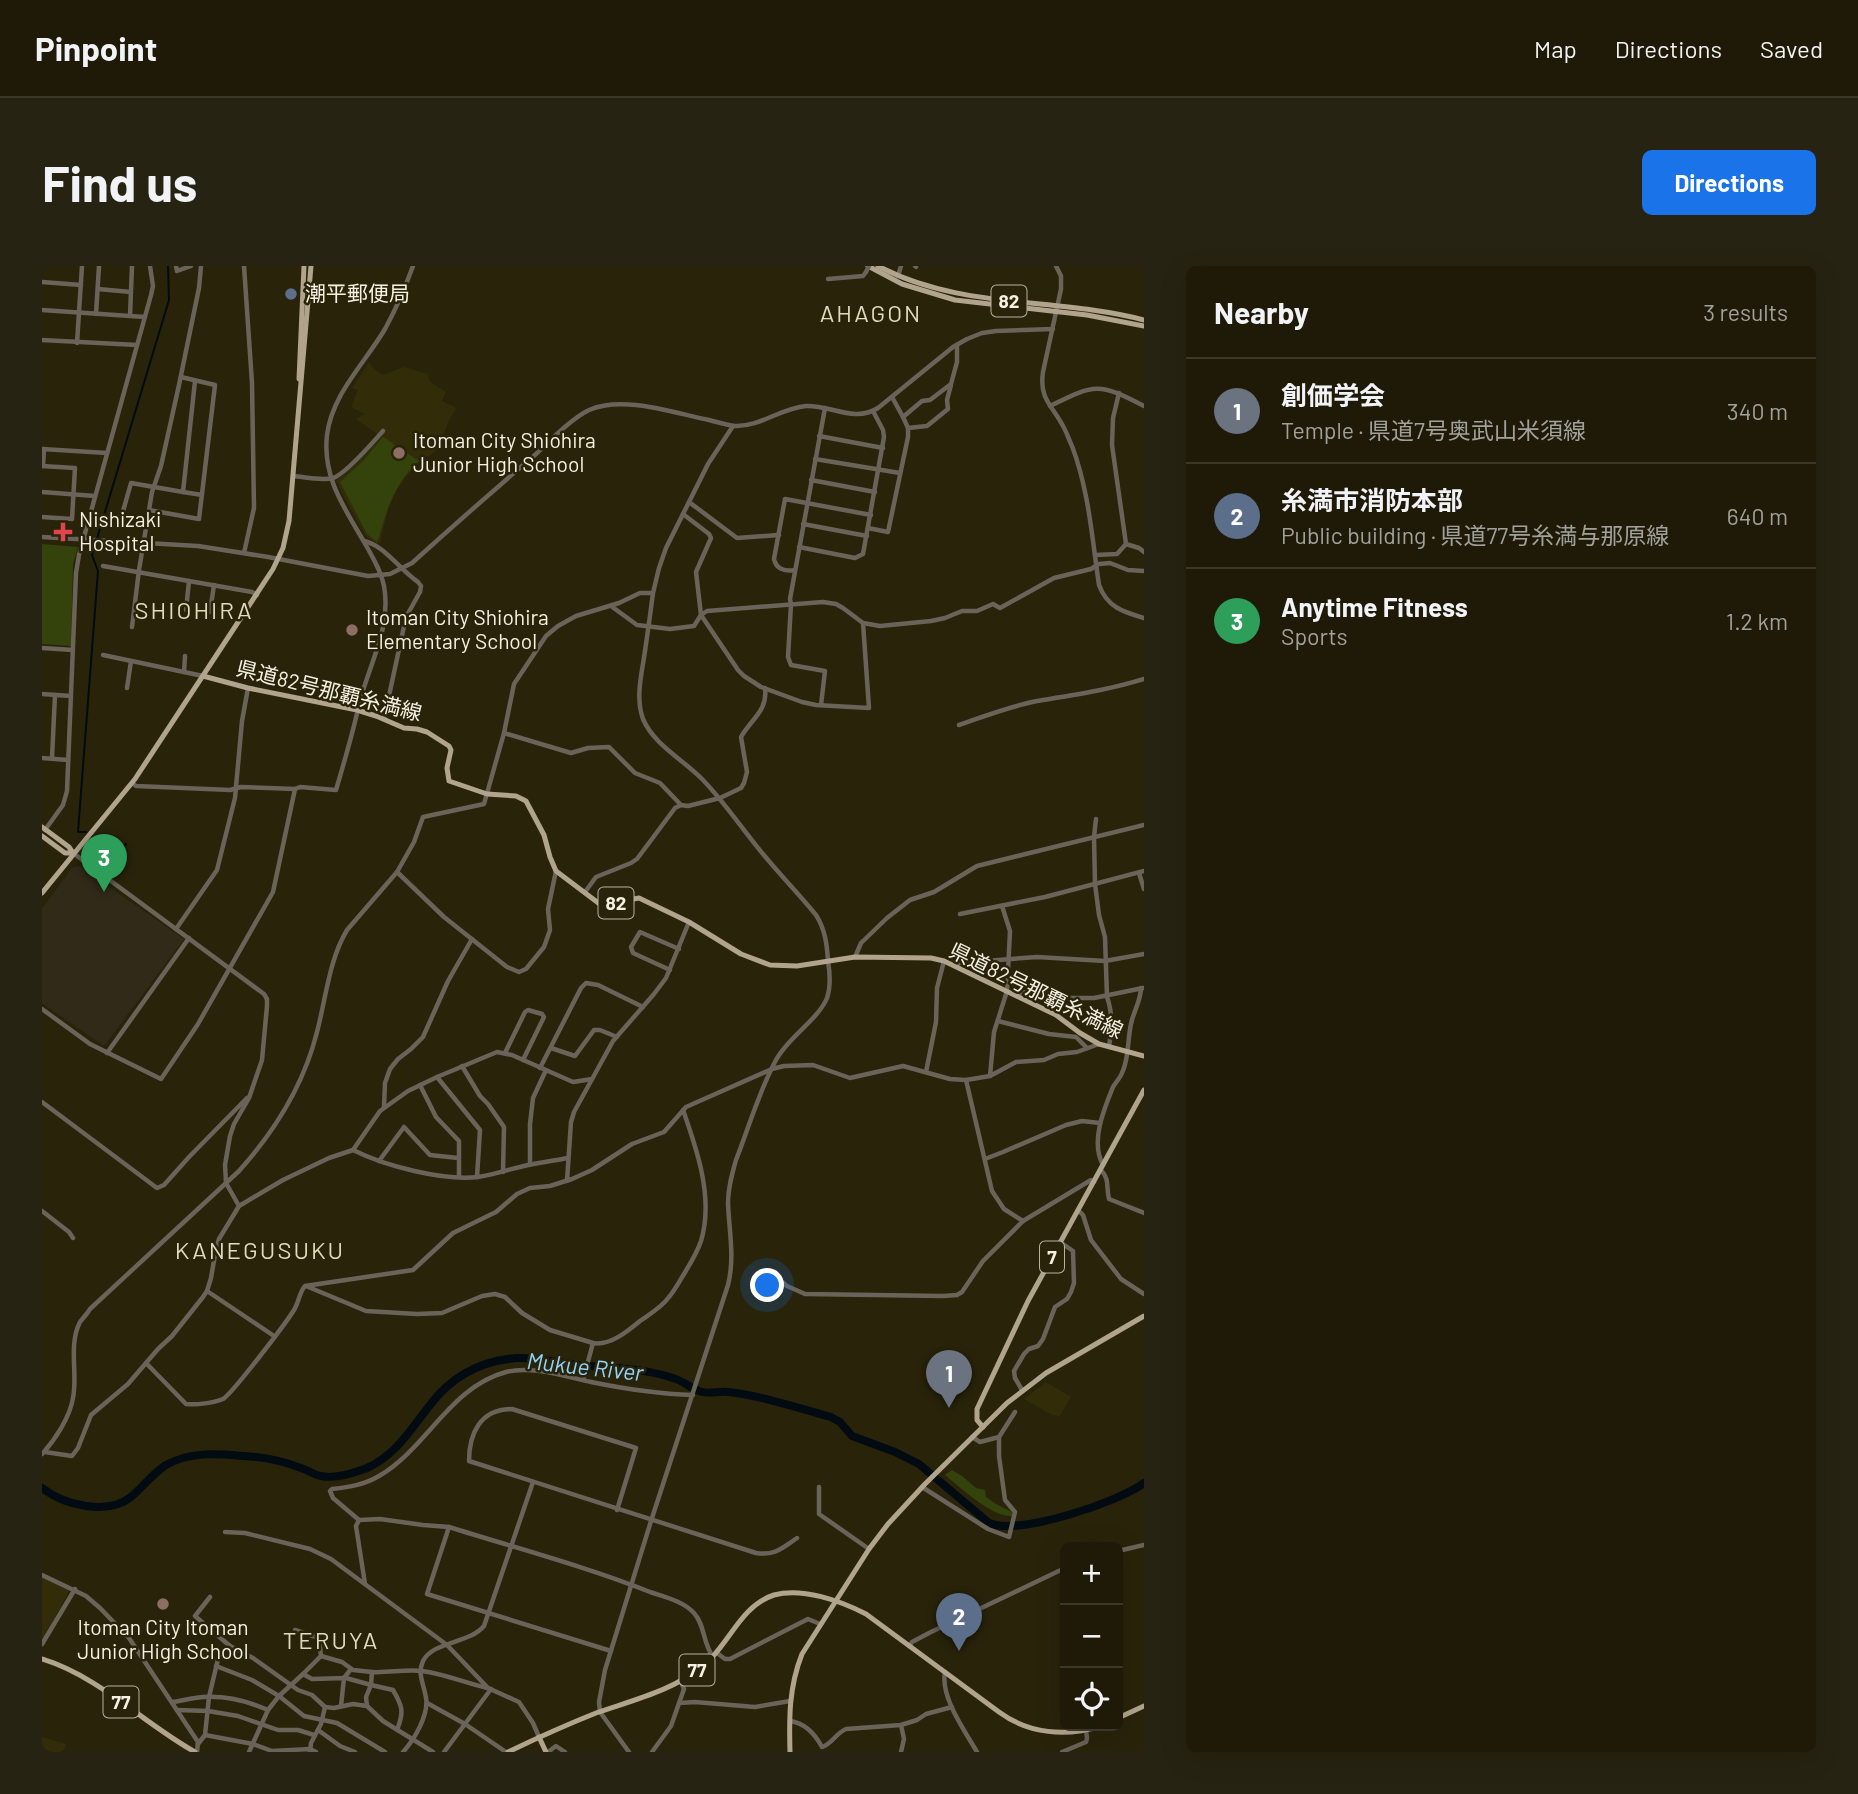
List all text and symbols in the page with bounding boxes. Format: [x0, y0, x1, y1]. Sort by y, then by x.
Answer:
text: Pinpoint [35, 28, 157, 68]
text: Map [1534, 34, 1577, 63]
text: Directions [1615, 34, 1722, 63]
text: Saved [1760, 34, 1823, 63]
button: Directions [1642, 150, 1816, 215]
text: Find us [42, 153, 197, 212]
place label: 潮平郵便局 [305, 280, 410, 305]
marker: 潮平郵便局 [283, 286, 299, 302]
road number: 82 [992, 286, 1026, 316]
text: Nearby [1214, 294, 1309, 330]
district label: AHAGON [820, 298, 922, 327]
text: 3 results [1703, 298, 1788, 326]
text: 創価学会 [1281, 379, 1385, 410]
text: 1 [1233, 397, 1241, 425]
text: 340 m [1727, 397, 1788, 425]
text: Temple · 県道7号奥武山米須線 [1281, 416, 1586, 444]
place label: Itoman City Shiohira Junior High School [413, 427, 596, 476]
marker: Itoman City Shiohira Junior High School [391, 445, 407, 461]
text: 糸満市消防本部 [1281, 484, 1463, 515]
text: 2 [1231, 502, 1243, 530]
text: 640 m [1727, 502, 1788, 530]
place label: Nishizaki Hospital [79, 506, 161, 555]
text: Public building · 県道77号糸満与那原線 [1281, 521, 1669, 549]
marker: Nishizaki Hospital [53, 522, 73, 542]
text: Anytime Fitness [1281, 591, 1468, 622]
district label: SHIOHIRA [135, 595, 253, 624]
place label: Itoman City Shiohira Elementary School [366, 604, 549, 653]
text: 3 [1231, 607, 1243, 635]
text: 1.2 km [1726, 607, 1788, 635]
marker: Itoman City Shiohira Elementary School [344, 622, 360, 638]
text: Sports [1281, 622, 1348, 650]
street label: 県道82号那覇糸満線 [234, 654, 425, 725]
pin: 3 [81, 834, 127, 892]
road number: 82 [598, 888, 634, 918]
street label: 県道82号那覇糸満線 [946, 937, 1128, 1043]
district label: KANEGUSUKU [175, 1235, 345, 1264]
road number: 7 [1040, 1242, 1064, 1273]
your location [750, 1268, 784, 1302]
water label: Mukue River [525, 1346, 646, 1386]
pin: 1 [926, 1350, 972, 1408]
map controls [1060, 1542, 1123, 1731]
button: + [1060, 1542, 1123, 1605]
pin: 2 [936, 1593, 982, 1651]
marker: Itoman City Itoman Junior High School [155, 1596, 171, 1612]
button: − [1060, 1605, 1123, 1668]
place label: Itoman City Itoman Junior High School [77, 1614, 249, 1663]
district label: TERUYA [283, 1625, 379, 1654]
road number: 77 [680, 1654, 714, 1686]
button: locate [1060, 1668, 1123, 1731]
road number: 77 [104, 1686, 138, 1718]

